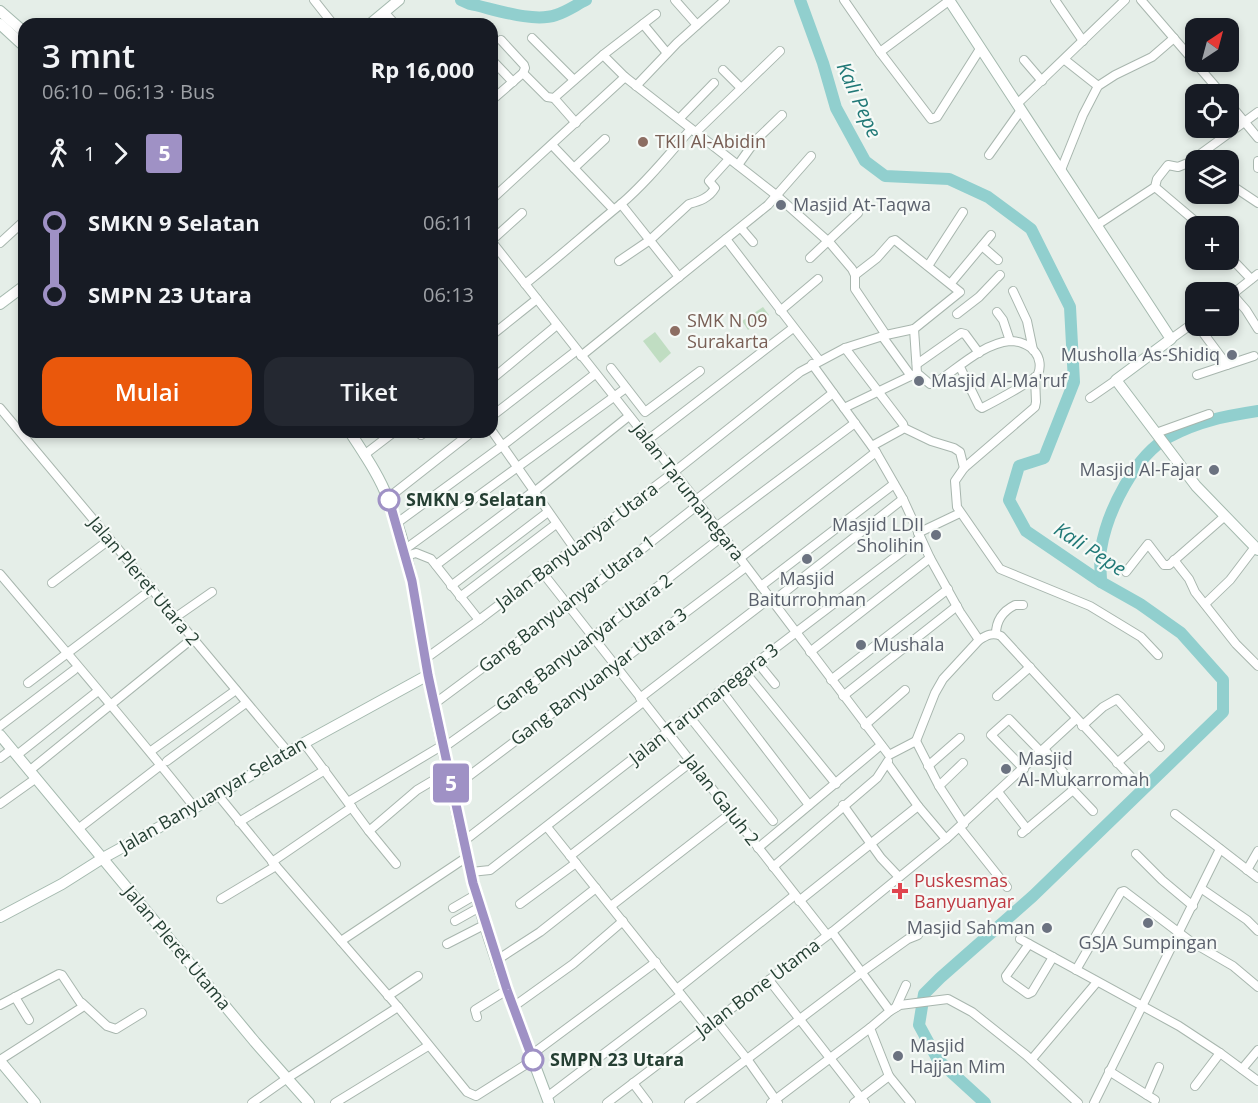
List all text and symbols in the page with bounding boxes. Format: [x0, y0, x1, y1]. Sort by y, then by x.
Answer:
north arrow [1185, 18, 1239, 72]
map controls [1185, 18, 1239, 336]
text: 3 mnt [42, 33, 135, 78]
text: Rp 16,000 [371, 54, 474, 84]
water label: Kali Pepe [831, 57, 888, 142]
text: 06:10 – 06:13 · Bus [42, 78, 215, 105]
button: locate [1185, 84, 1239, 138]
place label: TKII Al-Abidin [655, 129, 766, 153]
marker: TKII Al-Abidin [636, 135, 650, 149]
icon: walk [42, 137, 75, 170]
icon: forward [104, 137, 137, 170]
text: 5 [158, 139, 170, 167]
text: 1 [84, 140, 95, 167]
button: layers [1185, 150, 1239, 204]
place label: Masjid At-Taqwa [793, 192, 931, 216]
marker: Masjid At-Taqwa [774, 198, 788, 212]
text: SMKN 9 Selatan [88, 207, 260, 237]
text: 06:11 [423, 209, 474, 236]
button: + [1185, 216, 1239, 270]
text: SMPN 23 Utara [88, 279, 252, 309]
text: 06:13 [423, 281, 474, 308]
button: − [1185, 282, 1239, 336]
place label: SMK N 09 Surakarta [687, 308, 769, 353]
marker: SMK N 09 Surakarta [668, 324, 682, 338]
place label: Musholla As-Shidiq [1061, 342, 1220, 366]
marker: Musholla As-Shidiq [1225, 348, 1239, 362]
button: Mulai [42, 357, 252, 426]
button: Tiket [264, 357, 474, 426]
place label: Masjid Al-Ma'ruf [931, 368, 1068, 392]
marker: Masjid Al-Ma'ruf [912, 374, 926, 388]
street label: Jalan Tarumanegara [626, 416, 750, 565]
place label: Masjid Al-Fajar [1080, 457, 1203, 481]
marker: Masjid Al-Fajar [1207, 463, 1221, 477]
street label: Jalan Banyuanyar Utara [489, 476, 662, 615]
place label: SMKN 9 Selatan [406, 487, 547, 511]
marker: SMKN 9 Selatan [378, 489, 400, 511]
street label: Jalan Pleret Utara 2 [83, 509, 206, 650]
place label: Masjid LDII Sholihin [832, 512, 924, 557]
water label: Kali Pepe [1049, 515, 1131, 582]
marker: Masjid LDII Sholihin [929, 528, 943, 542]
street label: Gang Banyuanyar Utara 1 [473, 529, 660, 678]
marker: Masjid Baiturrohman [800, 552, 814, 566]
place label: Masjid Baiturrohman [748, 566, 866, 611]
street label: Gang Banyuanyar Utara 2 [490, 568, 677, 717]
street label: Gang Banyuanyar Utara 3 [505, 602, 692, 751]
place label: Mushala [873, 632, 944, 656]
street label: Jalan Tarumanegara 3 [622, 637, 783, 770]
marker: Mushala [854, 638, 868, 652]
street label: Jalan Banyuanyar Selatan [113, 731, 310, 859]
place label: Masjid Al-Mukarromah [1018, 746, 1150, 791]
street label: Jalan Galuh 2 [677, 747, 765, 850]
marker: Masjid Al-Mukarromah [999, 762, 1013, 776]
line badge: 5 [432, 764, 470, 802]
text: 5 [445, 769, 457, 797]
place label: Puskesmas Banyuanyar [914, 868, 1015, 913]
street label: Jalan Pleret Utama [117, 879, 237, 1015]
marker: Puskesmas Banyuanyar [891, 882, 909, 900]
place label: Masjid Sahman [907, 915, 1035, 939]
marker: GSJA Sumpingan [1141, 916, 1155, 930]
marker: Masjid Sahman [1040, 921, 1054, 935]
place label: GSJA Sumpingan [1079, 930, 1217, 954]
street label: Jalan Bone Utama [689, 933, 824, 1043]
place label: Masjid Hajjan Mim [910, 1033, 1005, 1078]
place label: SMPN 23 Utara [550, 1047, 684, 1071]
marker: SMPN 23 Utara [522, 1049, 544, 1071]
marker: Masjid Hajjan Mim [891, 1049, 905, 1063]

